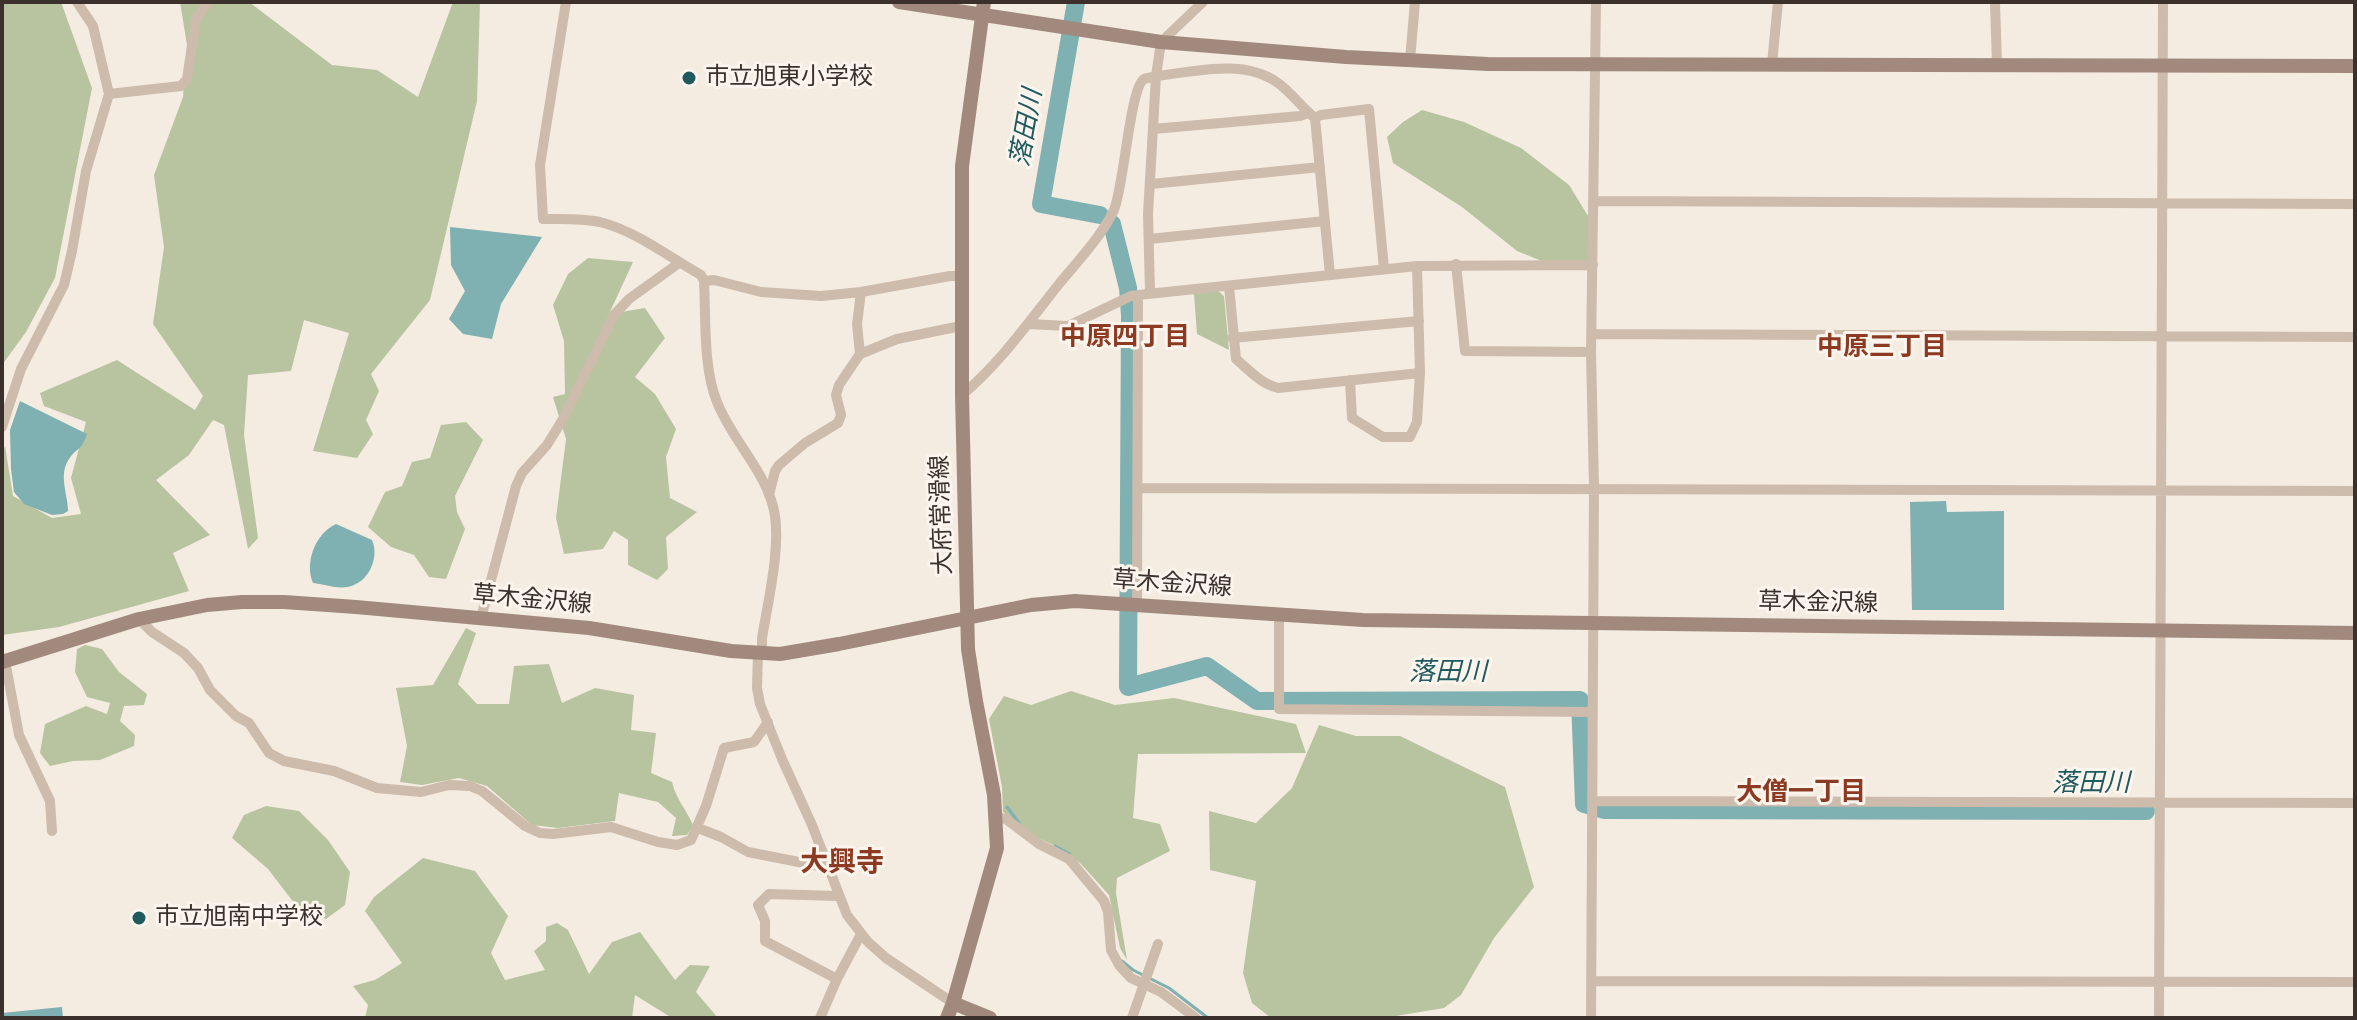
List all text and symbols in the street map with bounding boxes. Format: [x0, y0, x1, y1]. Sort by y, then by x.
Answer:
place label: 市立旭東小学校 [705, 64, 873, 92]
marker: 市立旭東小学校 [680, 69, 698, 87]
water label: 落田川 [1006, 87, 1050, 169]
district label: 中原四丁目 [1060, 323, 1190, 355]
district label: 中原三丁目 [1817, 333, 1947, 365]
street label: 大府常滑線 [927, 455, 959, 575]
street label: 草木金沢線 [1111, 566, 1233, 604]
street label: 草木金沢線 [471, 581, 593, 621]
street label: 草木金沢線 [1758, 589, 1878, 619]
water label: 落田川 [1409, 658, 1487, 690]
water label: 落田川 [2052, 769, 2130, 801]
district label: 大僧一丁目 [1736, 778, 1866, 810]
district label: 大興寺 [800, 847, 884, 881]
place label: 市立旭南中学校 [155, 904, 323, 932]
marker: 市立旭南中学校 [130, 909, 148, 927]

